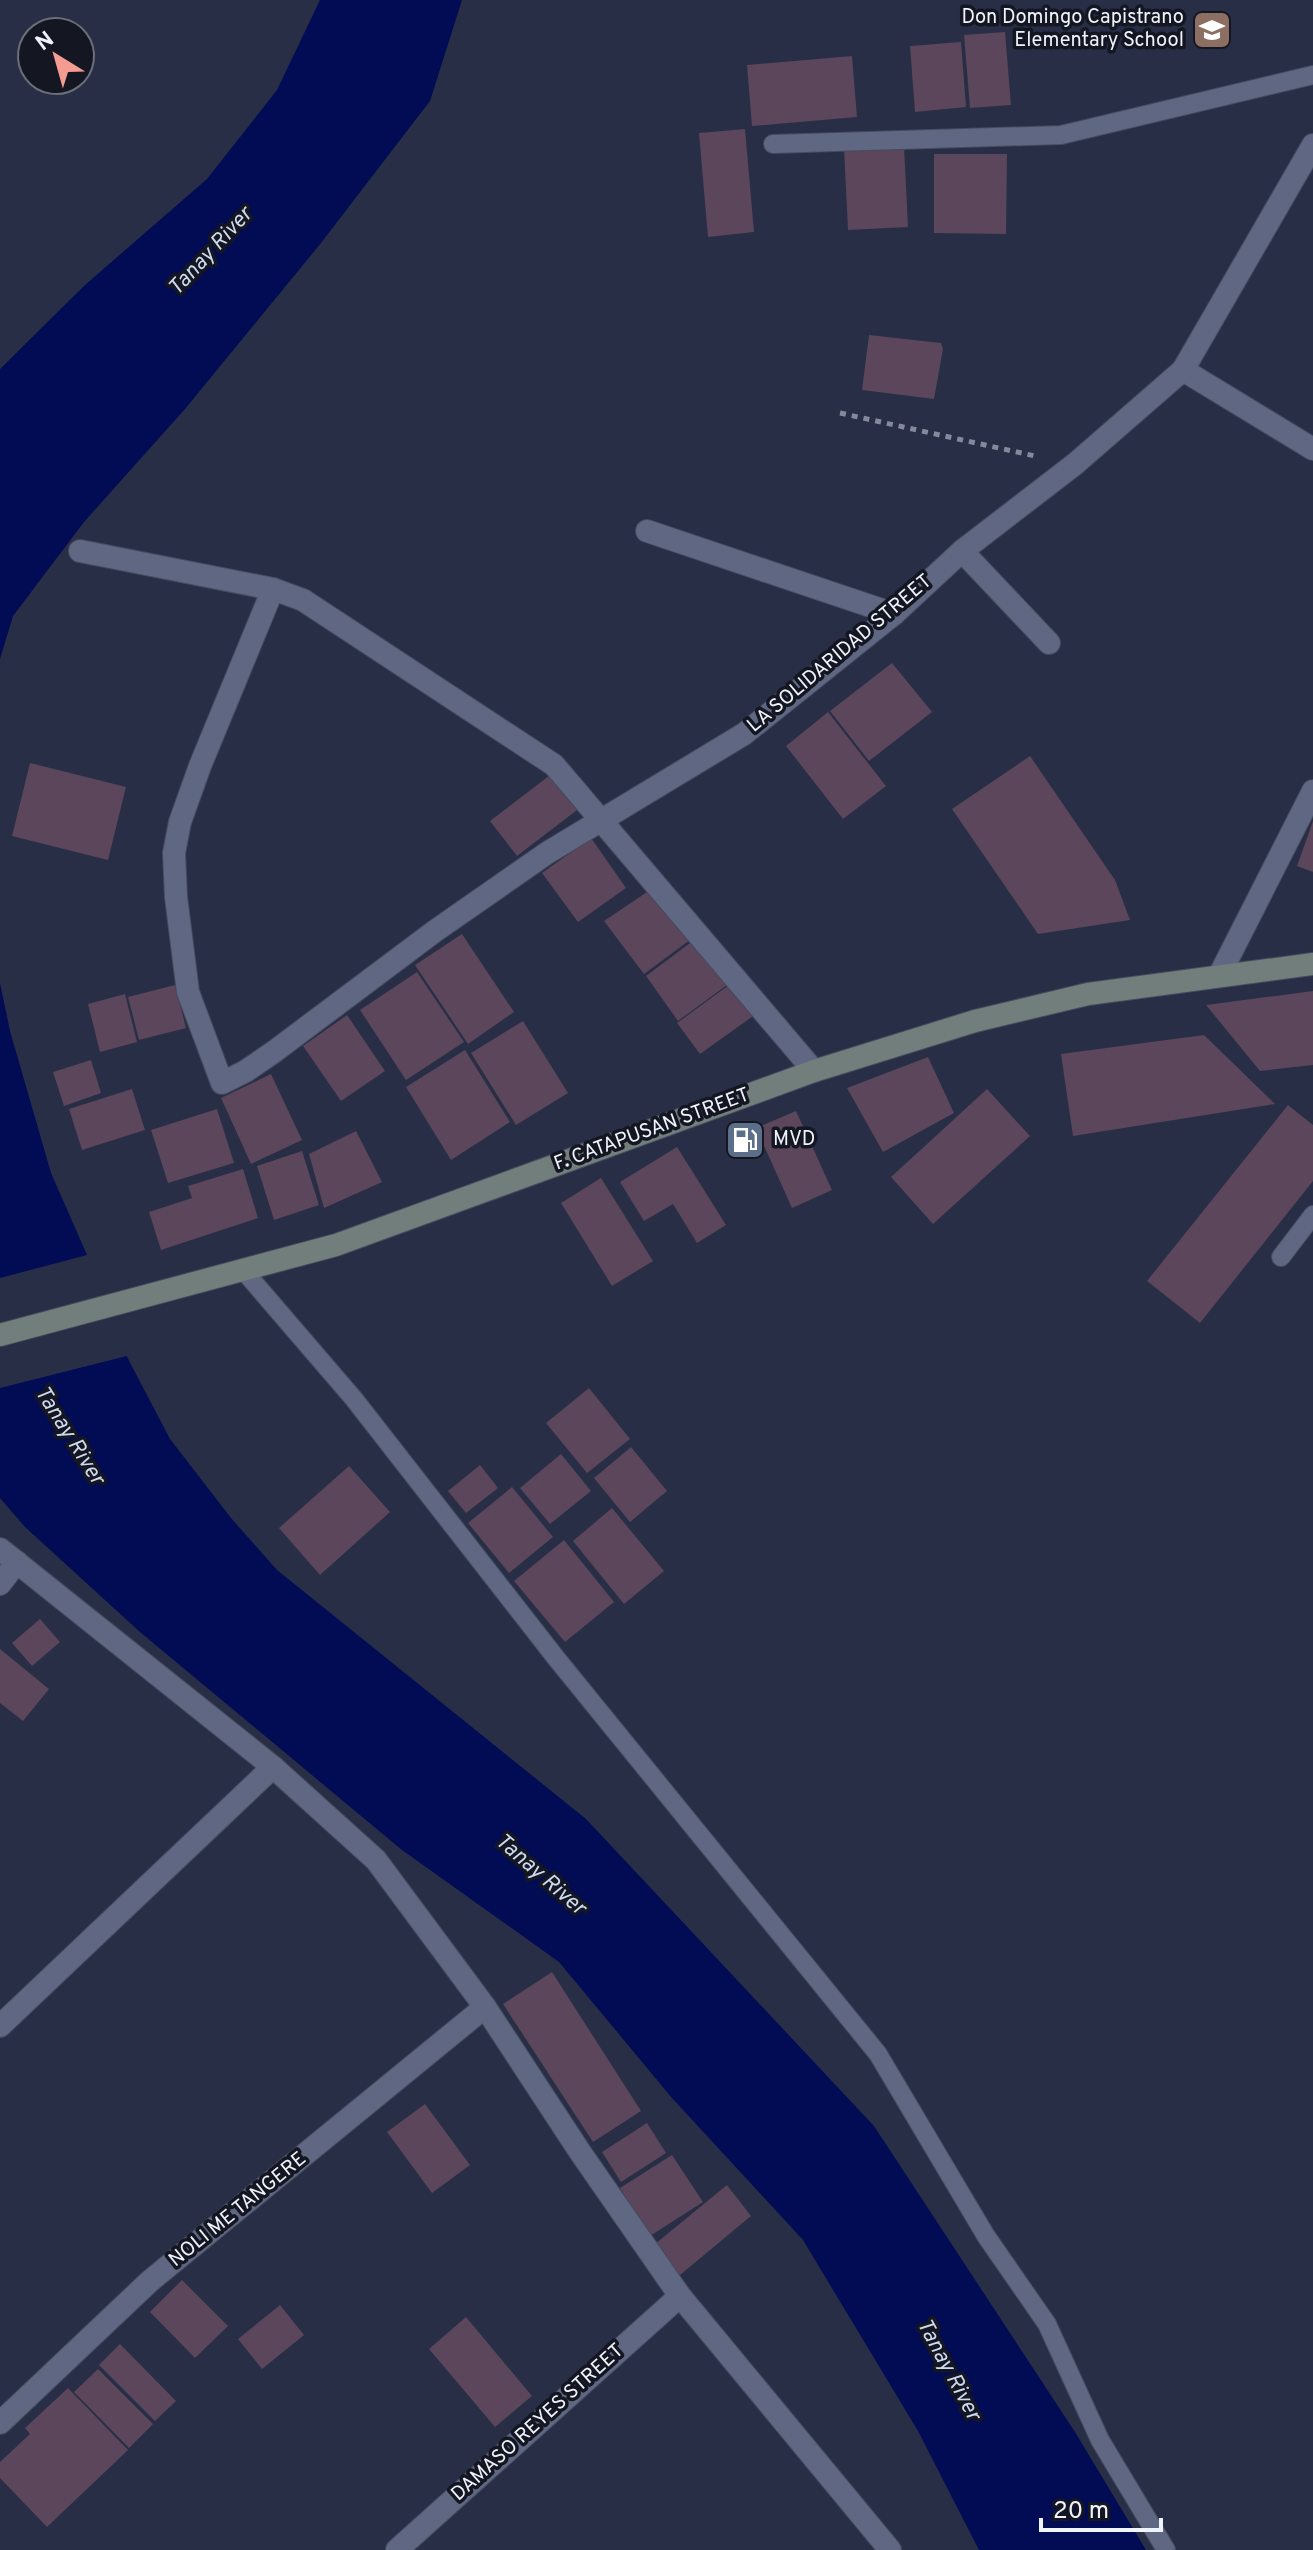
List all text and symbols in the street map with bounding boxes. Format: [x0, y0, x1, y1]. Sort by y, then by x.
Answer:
place label: Don Domingo Capistrano Elementary School [962, 5, 1184, 54]
school or university icon: Don Domingo Capistrano Elementary School [1191, 9, 1233, 51]
north arrow [16, 16, 96, 96]
text: N [31, 26, 60, 58]
water label: Tanay River [163, 201, 260, 302]
street label: LA SOLIDARIDAD STREET [742, 569, 938, 739]
street label: F. CATAPUSAN STREET [550, 1082, 754, 1178]
fuel station icon: MVD [724, 1119, 766, 1161]
place label: MVD [773, 1127, 815, 1153]
water label: Tanay River [28, 1382, 111, 1492]
water label: Tanay River [489, 1828, 592, 1923]
street label: NOLI ME TANGERE [164, 2147, 312, 2273]
water label: Tanay River [910, 2314, 987, 2427]
street label: DAMASO REYES STREET [446, 2338, 630, 2508]
scale bar [1041, 2482, 1161, 2532]
text: 20 m [1053, 2497, 1109, 2527]

